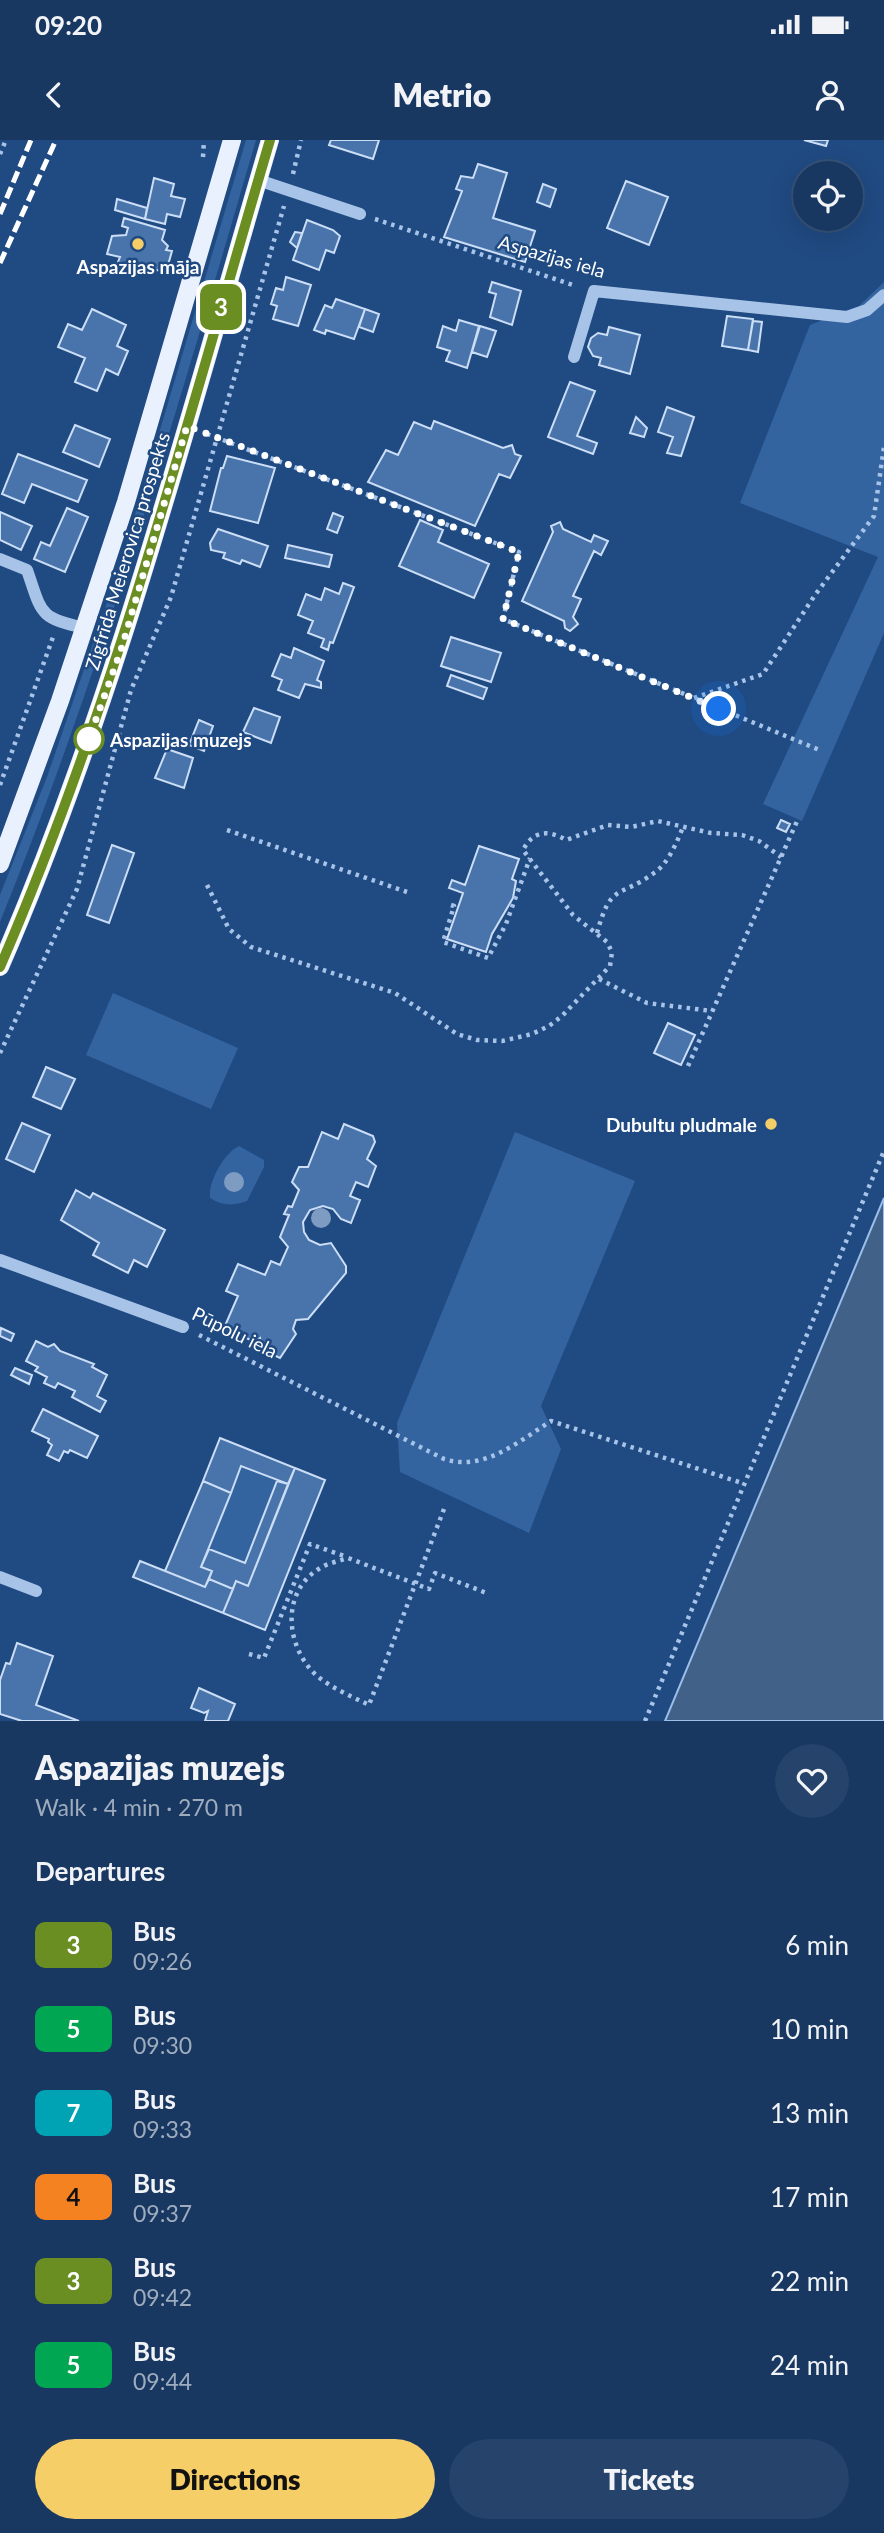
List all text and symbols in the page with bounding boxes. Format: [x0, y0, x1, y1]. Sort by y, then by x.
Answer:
text: 09:20 [35, 9, 102, 41]
text: Metrio [393, 75, 491, 114]
icon: back [35, 76, 73, 114]
icon: person [811, 76, 849, 114]
map controls [793, 161, 863, 231]
button: locate [793, 161, 863, 231]
street label: Aspazijas iela [496, 230, 608, 282]
marker: Aspazijas māja [130, 236, 146, 252]
place label: Aspazijas māja [76, 255, 200, 278]
line badge: 3 [198, 284, 244, 330]
text: 3 [214, 292, 228, 321]
street label: Zigfrīda Meierovica prospekts [80, 429, 174, 673]
your location [701, 691, 736, 726]
marker: Aspazijas muzejs [74, 724, 104, 754]
place label: Aspazijas muzejs [109, 728, 251, 751]
place label: Dubultu pludmale [606, 1113, 757, 1136]
marker: Dubultu pludmale [763, 1116, 779, 1132]
street label: Pūpolu iela [189, 1302, 281, 1362]
button: heart [775, 1744, 849, 1818]
text: Aspazijas muzejs [35, 1747, 285, 1787]
text: Walk · 4 min · 270 m [35, 1793, 243, 1821]
text: Departures [35, 1855, 165, 1887]
text: Bus [133, 1915, 176, 1947]
text: 6 min [785, 1929, 849, 1961]
text: 3 [67, 1930, 80, 1959]
text: 09:26 [133, 1947, 192, 1975]
text: Bus [133, 1999, 176, 2031]
text: 10 min [770, 2013, 849, 2045]
text: 5 [67, 2014, 80, 2043]
text: 09:30 [133, 2031, 192, 2059]
text: Bus [133, 2083, 176, 2115]
text: 13 min [770, 2097, 849, 2129]
text: 7 [67, 2098, 80, 2127]
text: 09:33 [133, 2115, 192, 2143]
text: Bus [133, 2167, 176, 2199]
text: 17 min [770, 2181, 849, 2213]
text: 4 [67, 2182, 80, 2211]
text: 09:37 [133, 2199, 192, 2227]
text: Bus [133, 2251, 176, 2283]
text: 22 min [770, 2265, 849, 2297]
text: 3 [67, 2266, 80, 2295]
text: 09:42 [133, 2283, 192, 2311]
text: Bus [133, 2335, 176, 2367]
text: 24 min [770, 2349, 849, 2381]
text: 5 [67, 2350, 80, 2379]
text: 09:44 [133, 2367, 192, 2395]
button: Directions [35, 2439, 435, 2519]
button: Tickets [449, 2439, 849, 2519]

